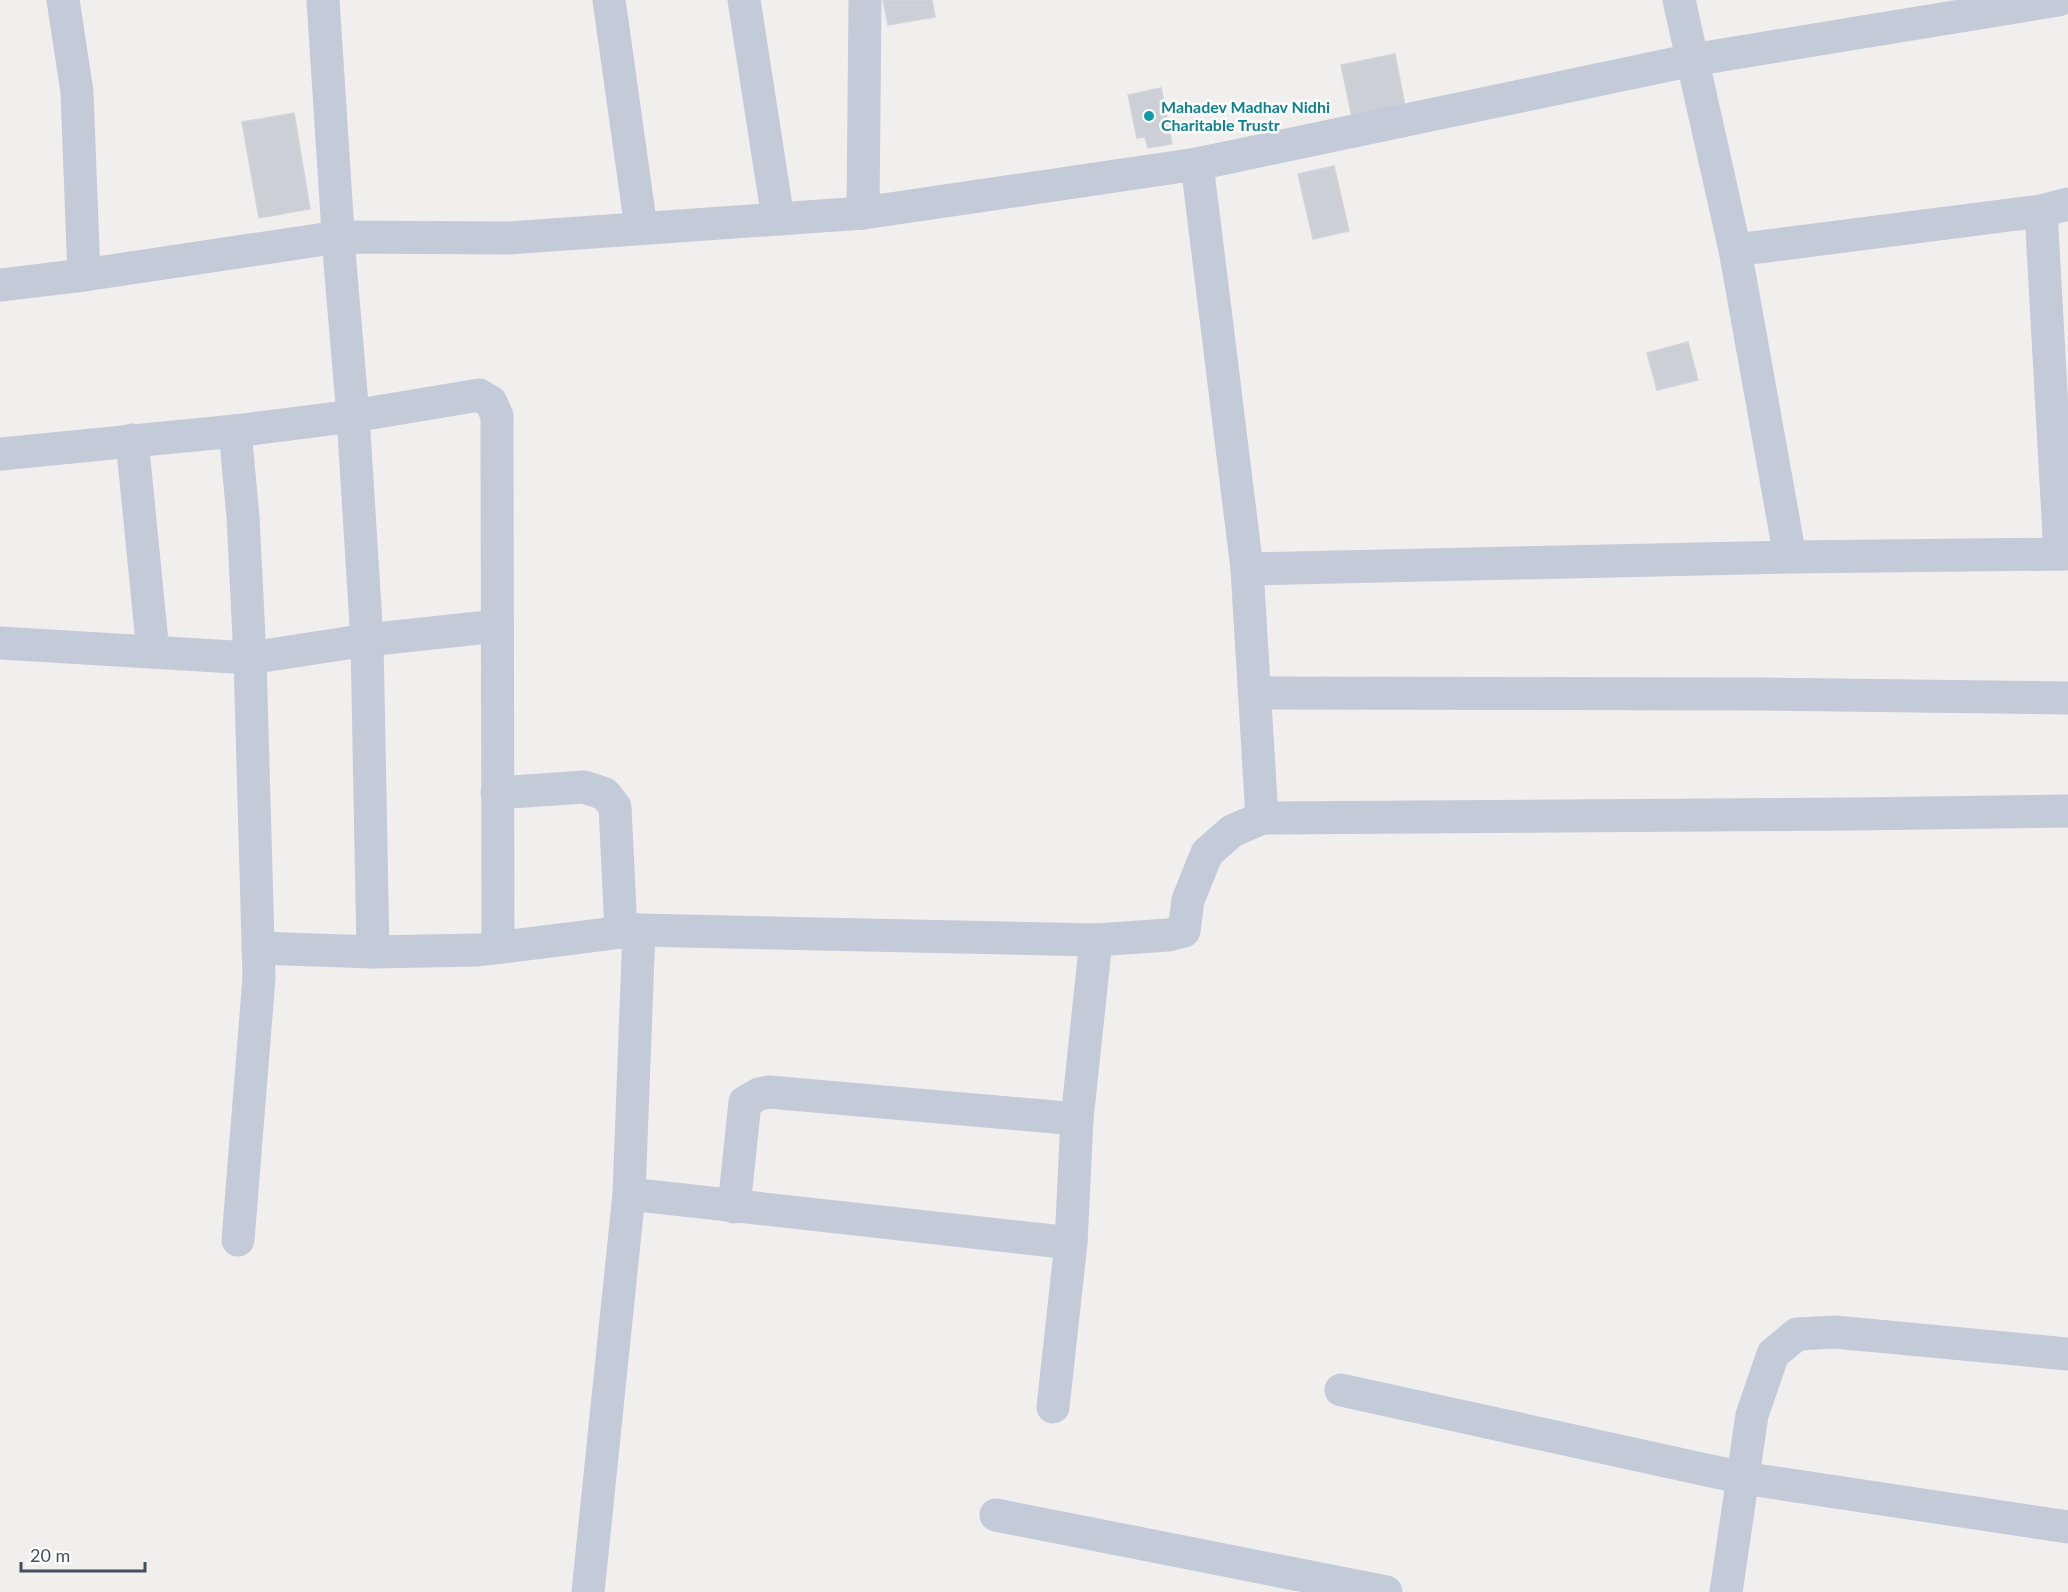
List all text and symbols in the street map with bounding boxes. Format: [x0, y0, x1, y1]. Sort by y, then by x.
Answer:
place label: Mahadev Madhav Nidhi Charitable Trustr [1161, 97, 1330, 134]
marker: Mahadev Madhav Nidhi Charitable Trustr [1142, 109, 1156, 123]
scale bar [21, 1535, 146, 1573]
text: 20 m [30, 1544, 70, 1566]

